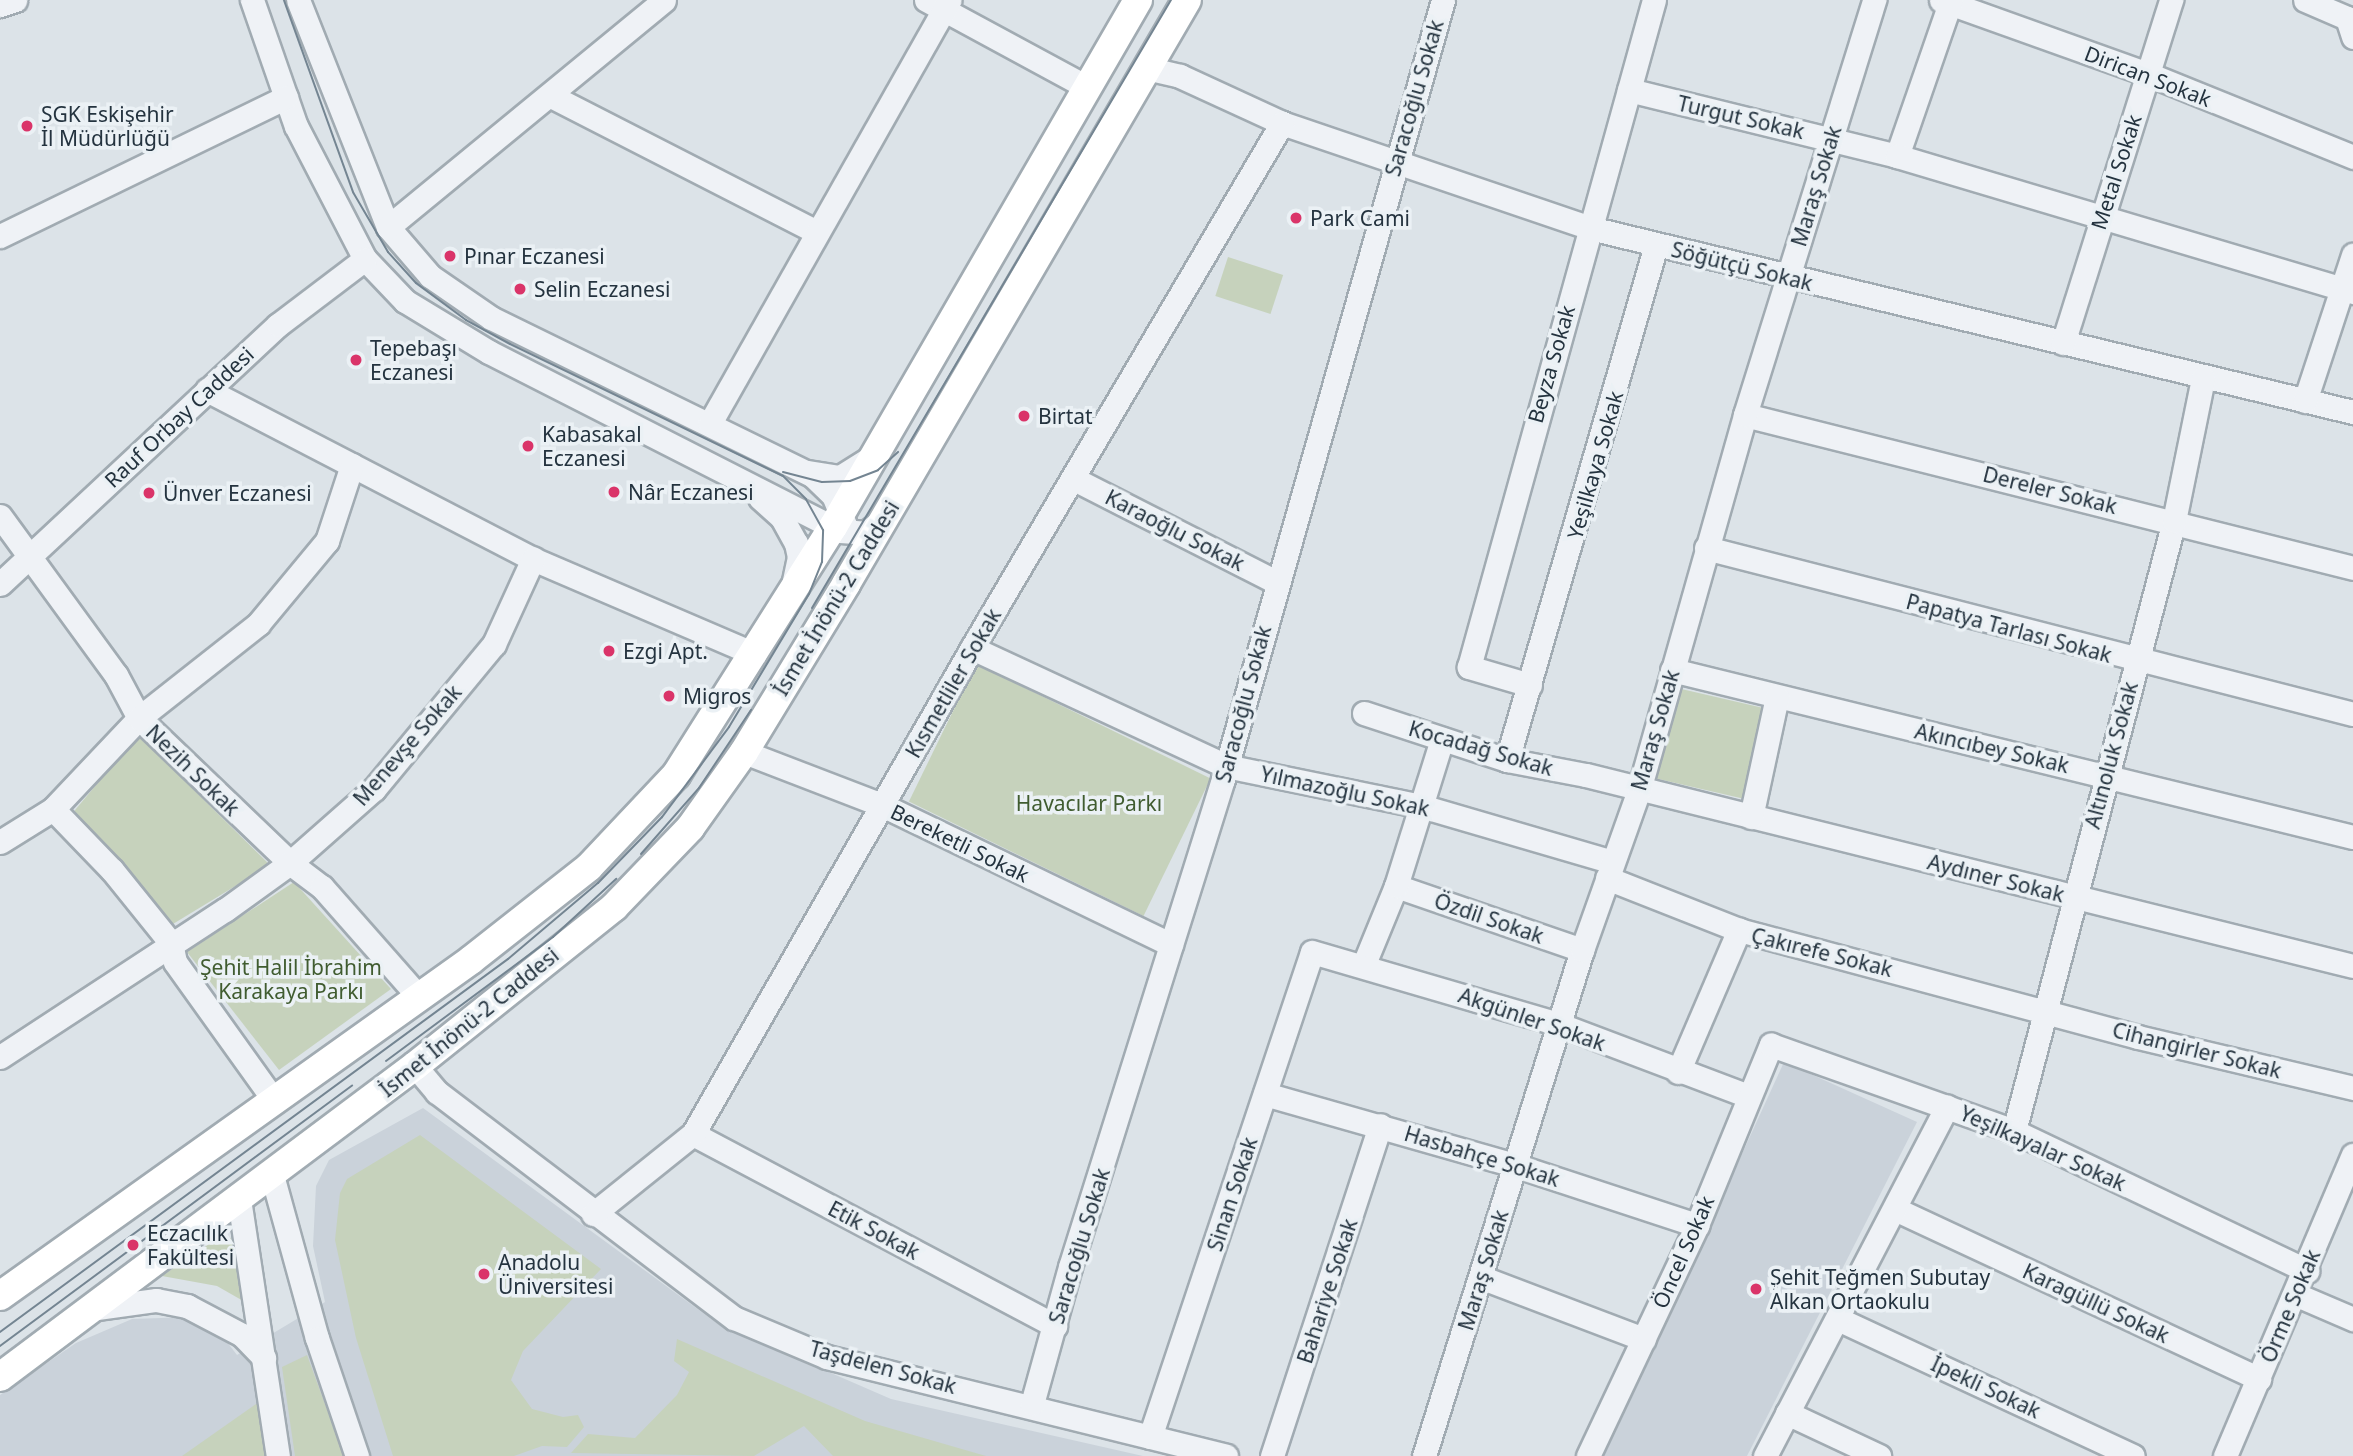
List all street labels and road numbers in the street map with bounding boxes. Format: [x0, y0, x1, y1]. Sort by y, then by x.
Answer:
street label: Saracoğlu Sokak [1380, 17, 1448, 179]
street label: Dirican Sokak [2081, 40, 2215, 112]
street label: Turgut Sokak [1675, 90, 1807, 144]
street label: Metal Sokak [2086, 111, 2146, 233]
street label: Maraş Sokak [1786, 123, 1846, 249]
street label: Söğütçü Sokak [1669, 236, 1815, 296]
street label: Beyza Sokak [1522, 302, 1580, 426]
street label: Rauf Orbay Caddesi [99, 341, 259, 493]
street label: Yeşilkaya Sokak [1562, 388, 1628, 542]
street label: Dereler Sokak [1980, 461, 2120, 519]
street label: Karaoğlu Sokak [1101, 484, 1249, 576]
street label: İsmet İnönü-2 Caddesi [768, 496, 904, 700]
street label: Papatya Tarlası Sokak [1903, 588, 2115, 668]
street label: Kısmetliler Sokak [900, 604, 1006, 762]
street label: Saracoğlu Sokak [1210, 623, 1276, 785]
street label: Maraş Sokak [1626, 667, 1684, 793]
street label: Menevşe Sokak [348, 679, 466, 811]
street label: Altınoluk Sokak [2079, 679, 2143, 831]
street label: Kocadağ Sokak [1406, 715, 1556, 781]
street label: Akıncıbey Sokak [1912, 718, 2072, 778]
street label: Nezih Sokak [141, 719, 245, 821]
street label: Yılmazoğlu Sokak [1258, 761, 1432, 821]
street label: Bereketli Sokak [887, 799, 1033, 887]
street label: Aydıner Sokak [1925, 849, 2067, 907]
street label: Özdil Sokak [1431, 888, 1547, 948]
street label: Çakırefe Sokak [1749, 922, 1895, 982]
street label: İsmet İnönü-2 Caddesi [374, 942, 564, 1102]
street label: Akgünler Sokak [1455, 982, 1609, 1056]
street label: Cihangirler Sokak [2110, 1017, 2284, 1083]
street label: Yeşilkayalar Sokak [1956, 1100, 2130, 1196]
street label: Hasbahçe Sokak [1401, 1120, 1563, 1192]
street label: Sinan Sokak [1202, 1134, 1262, 1254]
street label: Saracoğlu Sokak [1043, 1165, 1115, 1327]
street label: Öncel Sokak [1647, 1192, 1719, 1312]
street label: Etik Sokak [824, 1195, 924, 1265]
street label: Maraş Sokak [1453, 1207, 1513, 1333]
street label: Bahariye Sokak [1292, 1215, 1362, 1367]
street label: Örme Sokak [2255, 1246, 2325, 1366]
street label: Karagüllü Sokak [2019, 1258, 2173, 1348]
street label: Taşdelen Sokak [807, 1335, 959, 1399]
street label: İpekli Sokak [1927, 1351, 2045, 1423]

